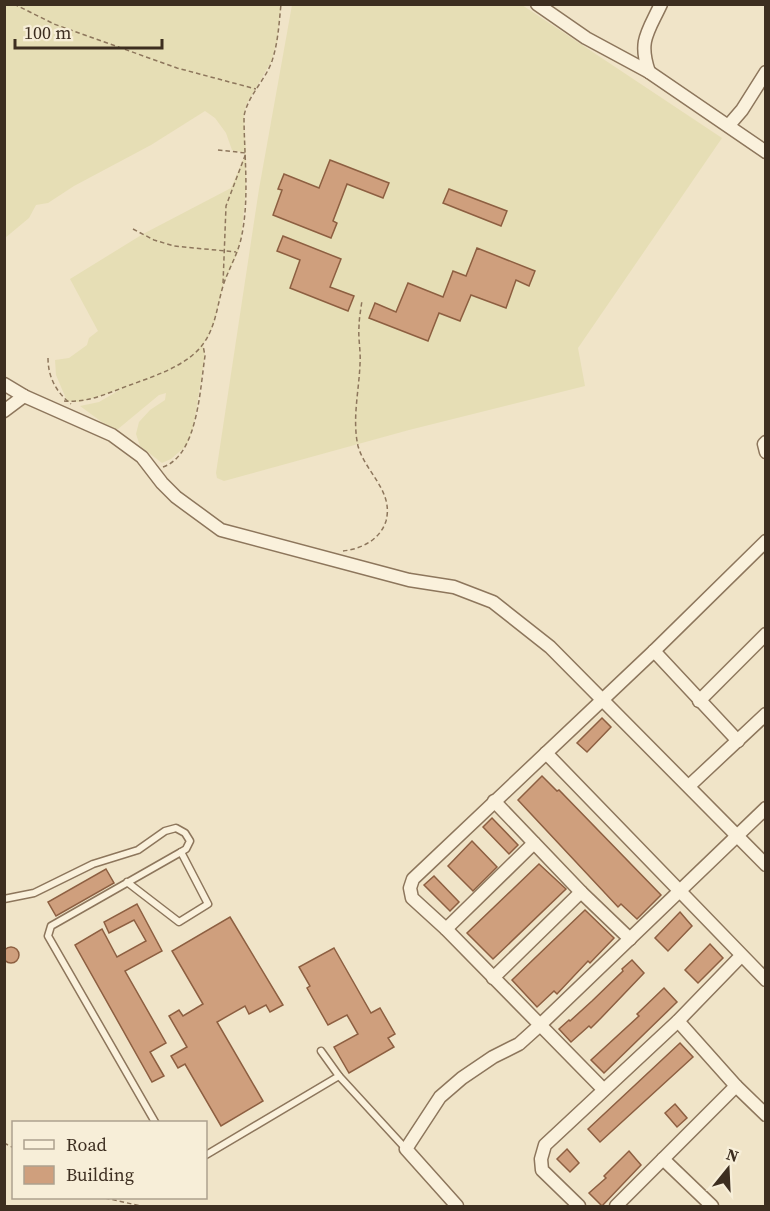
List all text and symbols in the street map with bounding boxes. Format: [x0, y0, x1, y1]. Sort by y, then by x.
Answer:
scale bar [15, 12, 162, 50]
text: 100 m [24, 20, 71, 45]
legend [12, 1121, 207, 1199]
text: Road [66, 1132, 107, 1157]
north arrow [698, 1139, 758, 1199]
text: N [724, 1142, 742, 1167]
text: Building [66, 1162, 134, 1187]

